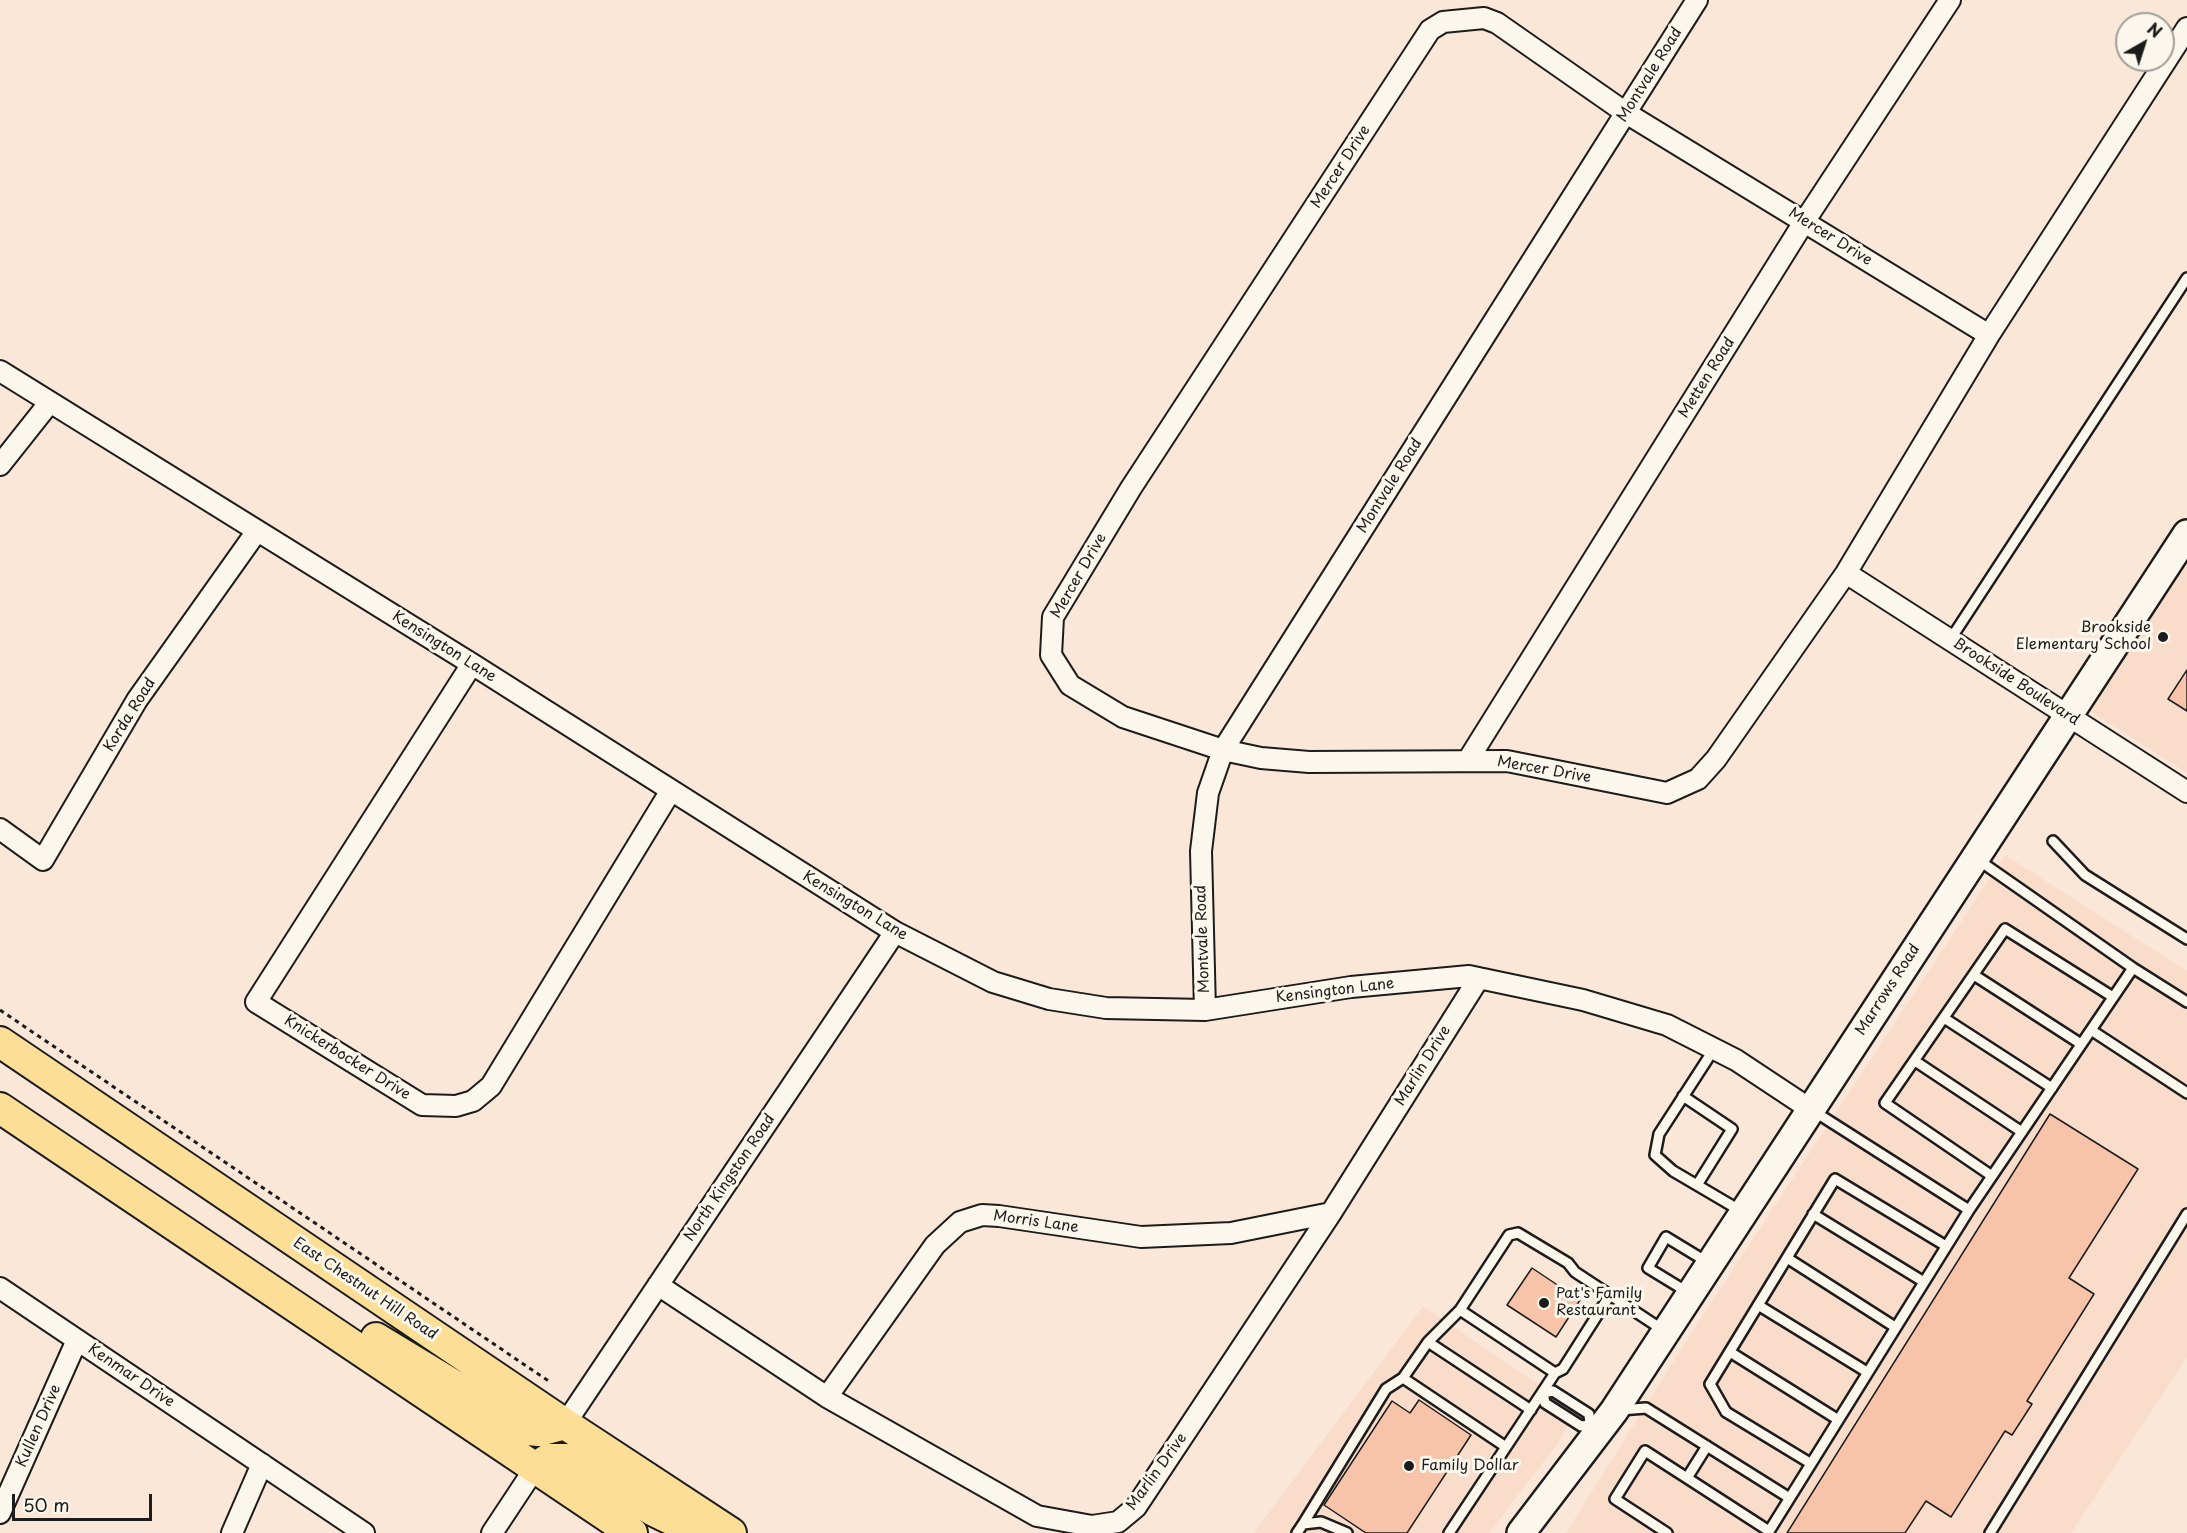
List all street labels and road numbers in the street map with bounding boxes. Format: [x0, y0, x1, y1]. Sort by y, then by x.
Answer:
street label: Montvale Road [1614, 24, 1686, 126]
street label: Mercer Drive [1308, 122, 1374, 212]
street label: Mercer Drive [1785, 204, 1875, 270]
street label: Metten Road [1675, 334, 1739, 422]
street label: Montvale Road [1354, 435, 1426, 537]
street label: Mercer Drive [1047, 530, 1111, 622]
street label: Kensington Lane [389, 608, 499, 686]
street label: Brookside Boulevard [1949, 634, 2083, 730]
street label: Korda Road [100, 675, 160, 755]
street label: Mercer Drive [1496, 753, 1592, 787]
street label: Kensington Lane [799, 868, 911, 944]
street label: Montvale Road [1192, 885, 1214, 993]
street label: Marrows Road [1852, 941, 1924, 1039]
street label: Kensington Lane [1275, 975, 1395, 1007]
street label: Knickerbocker Drive [281, 1012, 413, 1104]
street label: Marlin Drive [1391, 1023, 1455, 1109]
street label: North Kingston Road [681, 1111, 779, 1245]
street label: Morris Lane [992, 1207, 1080, 1237]
street label: East Chestnut Hill Road [290, 1234, 440, 1344]
street label: Kenmar Drive [84, 1340, 178, 1412]
street label: Kullen Drive [13, 1382, 65, 1470]
street label: Marlin Drive [1123, 1430, 1191, 1514]

